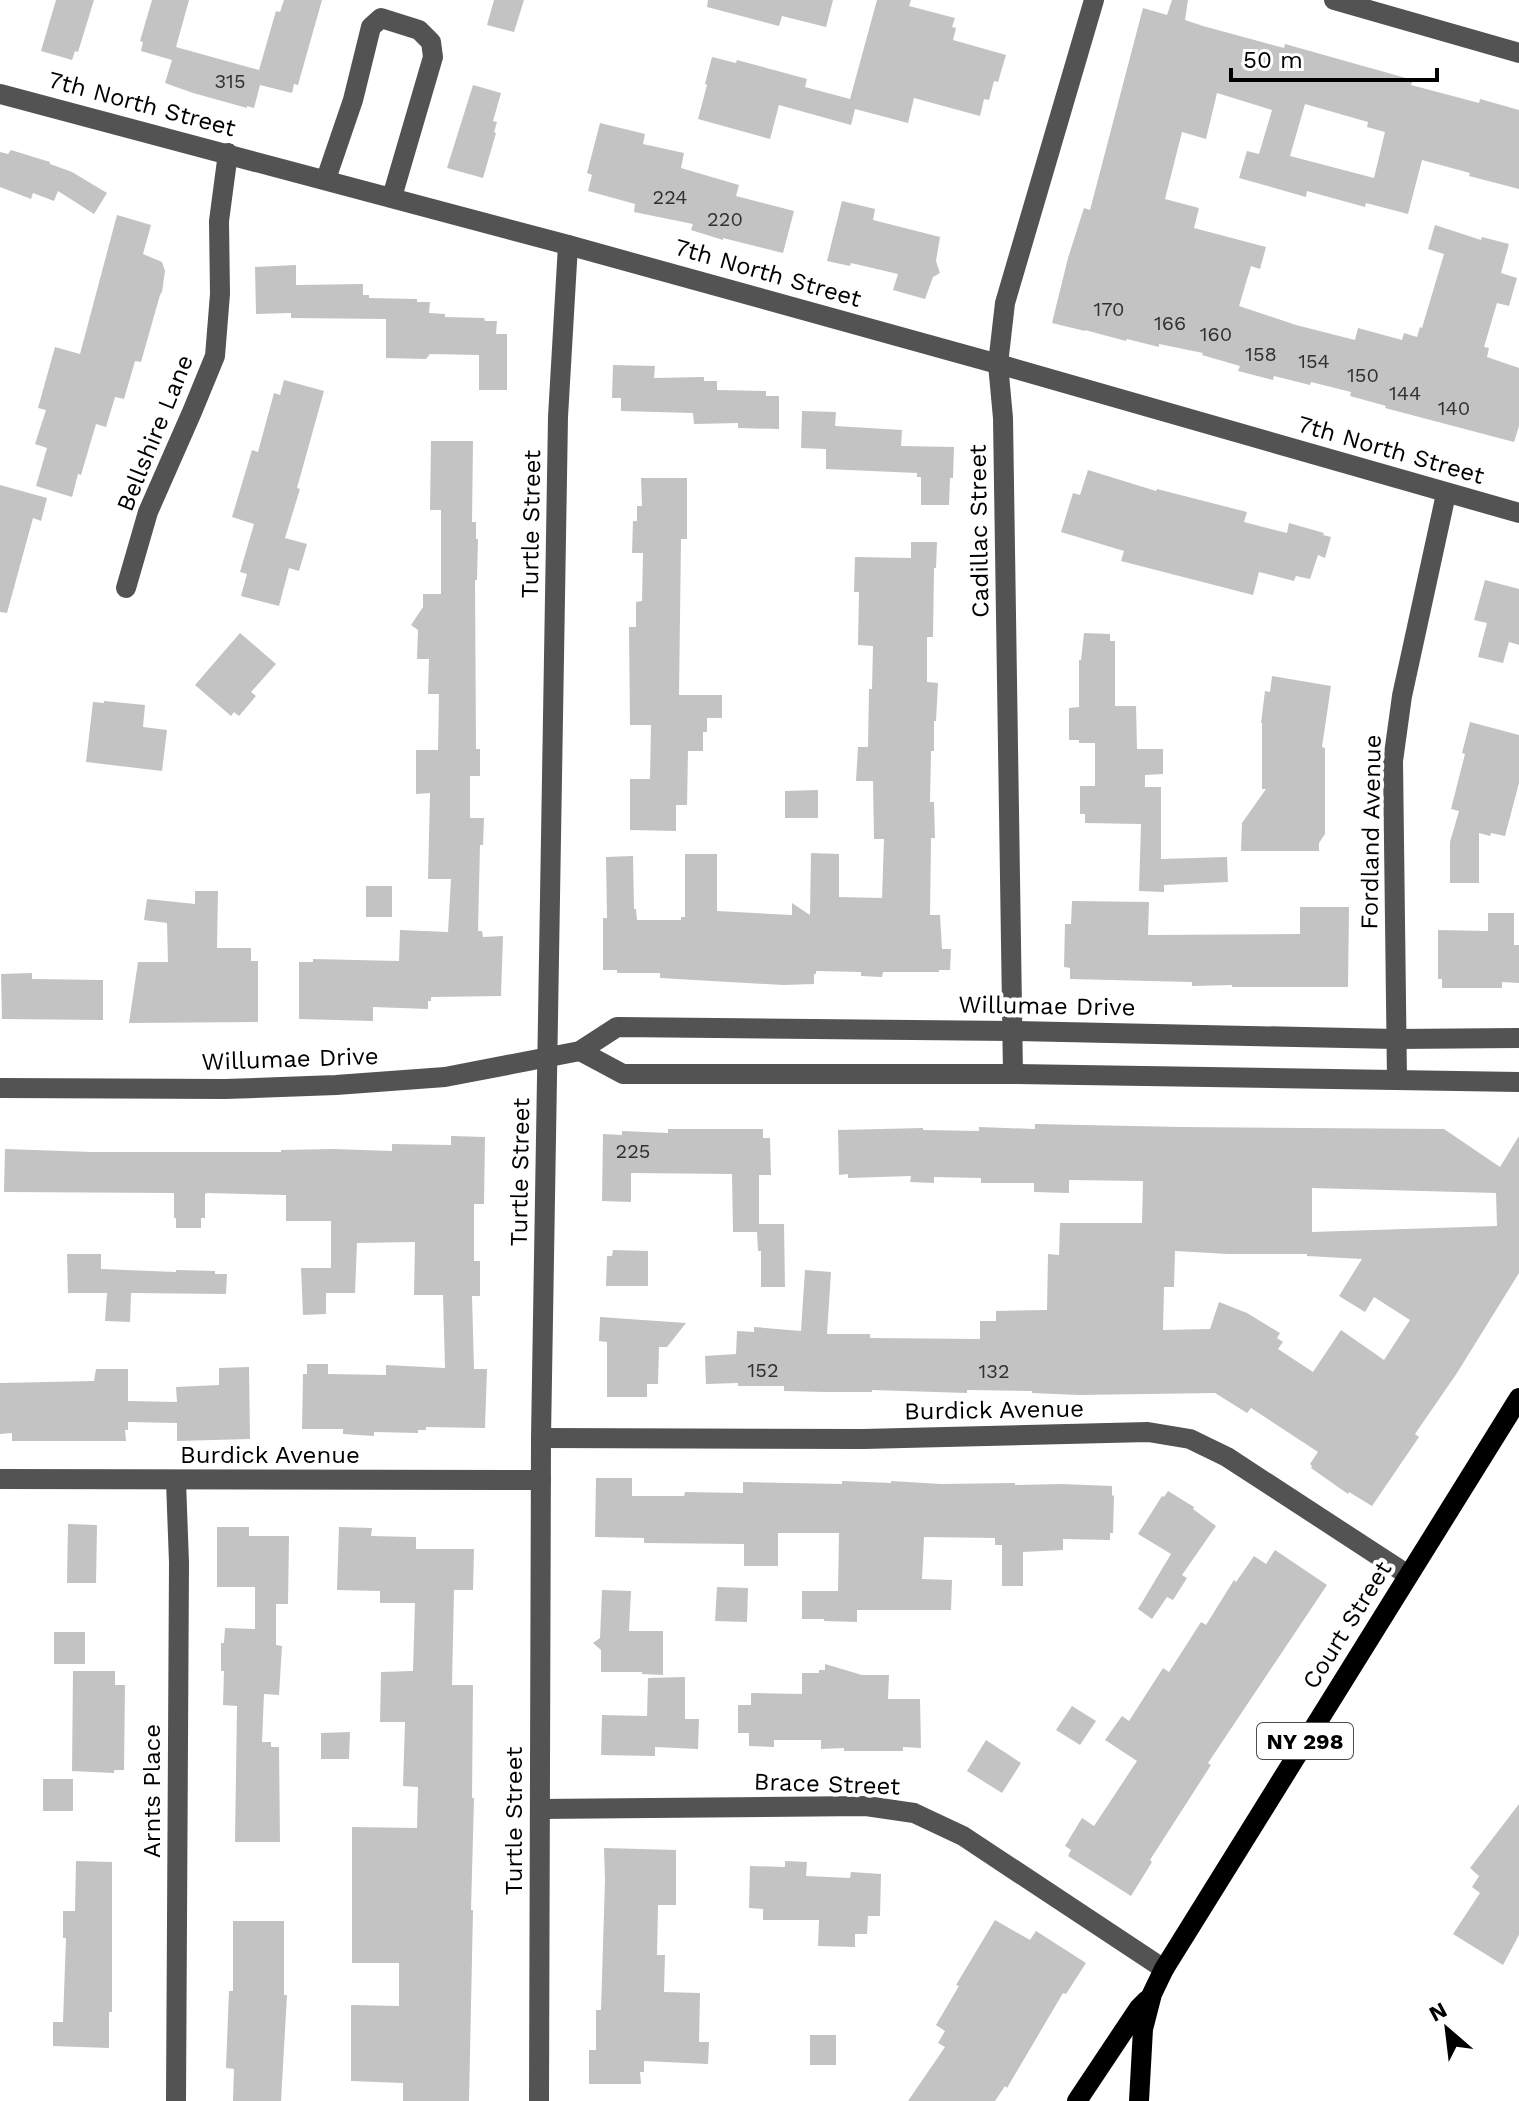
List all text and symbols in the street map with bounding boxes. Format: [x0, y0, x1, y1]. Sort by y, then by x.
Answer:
scale bar [1231, 32, 1437, 82]
text: 50 m [1243, 46, 1303, 74]
street label: 7th North Street [45, 66, 239, 142]
house number: 315 [214, 69, 246, 93]
house number: 224 [653, 185, 687, 209]
house number: 220 [707, 207, 743, 231]
street label: 7th North Street [671, 233, 865, 313]
house number: 170 [1093, 297, 1125, 321]
house number: 166 [1154, 311, 1186, 335]
house number: 160 [1200, 322, 1232, 346]
house number: 158 [1245, 342, 1277, 366]
house number: 154 [1298, 349, 1330, 373]
street label: Bellshire Lane [111, 351, 199, 515]
house number: 150 [1347, 363, 1379, 387]
house number: 144 [1389, 381, 1421, 405]
house number: 140 [1438, 396, 1470, 420]
street label: 7th North Street [1294, 410, 1488, 490]
street label: Cadillac Street [963, 444, 995, 618]
street label: Turtle Street [516, 450, 546, 598]
street label: Fordland Avenue [1355, 734, 1387, 930]
street label: Willumae Drive [958, 990, 1136, 1022]
street label: Willumae Drive [201, 1042, 379, 1076]
street label: Turtle Street [505, 1098, 535, 1246]
house number: 225 [616, 1139, 650, 1163]
house number: 152 [747, 1358, 779, 1382]
house number: 132 [978, 1359, 1010, 1383]
street label: Burdick Avenue [904, 1394, 1084, 1426]
street label: Burdick Avenue [180, 1441, 360, 1469]
street label: Court Street [1297, 1556, 1397, 1694]
road number: NY 298 [1257, 1723, 1353, 1759]
street label: Arnts Place [138, 1724, 166, 1858]
street label: Turtle Street [500, 1747, 528, 1895]
street label: Brace Street [753, 1767, 901, 1801]
north arrow [1407, 1989, 1487, 2069]
text: N [1425, 1997, 1451, 2027]

